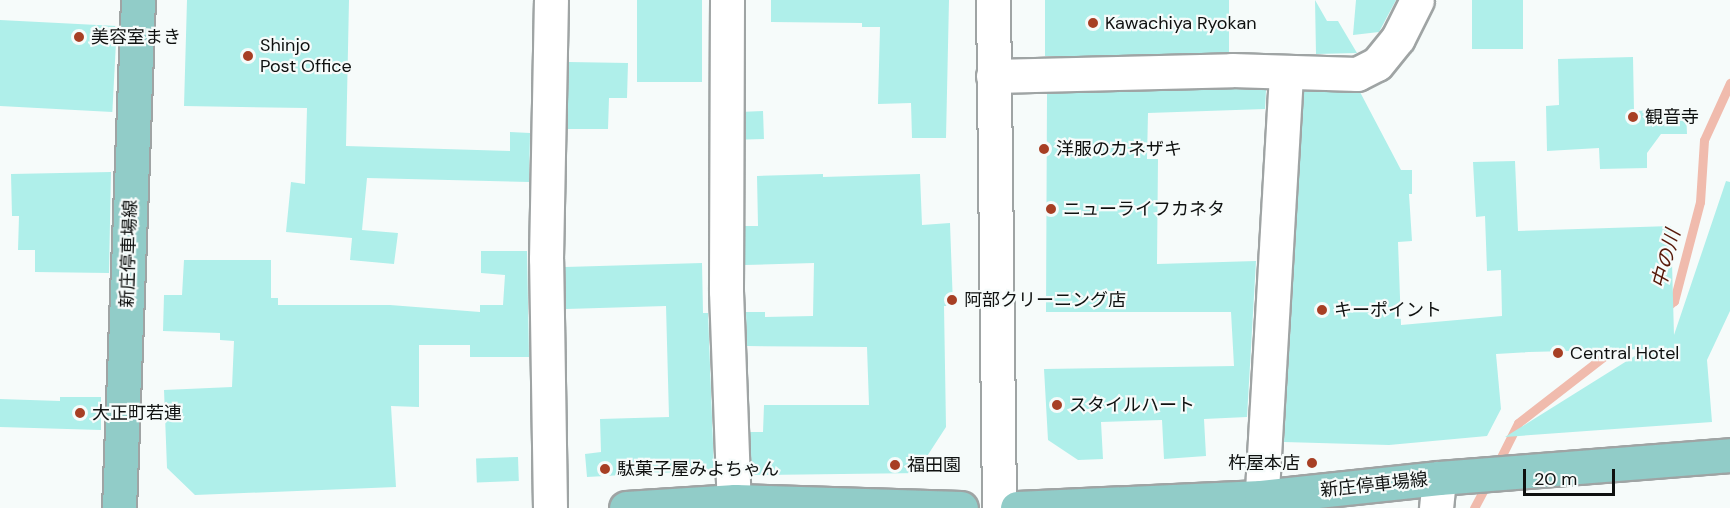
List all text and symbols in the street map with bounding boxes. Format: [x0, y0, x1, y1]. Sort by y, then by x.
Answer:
place label: Kawachiya Ryokan [1105, 12, 1257, 34]
marker: Kawachiya Ryokan [1086, 16, 1100, 30]
place label: 美容室まき [91, 26, 181, 48]
marker: 美容室まき [72, 30, 86, 44]
place label: Shinjo Post Office [260, 35, 352, 78]
marker: Shinjo Post Office [241, 49, 255, 63]
place label: 観音寺 [1645, 106, 1699, 128]
marker: 観音寺 [1626, 110, 1640, 124]
place label: 洋服のカネザキ [1056, 138, 1182, 160]
marker: 洋服のカネザキ [1037, 142, 1051, 156]
place label: ニューライフカネタ [1063, 198, 1225, 220]
street label: 新庄停車場線 [116, 200, 142, 308]
marker: ニューライフカネタ [1044, 202, 1058, 216]
water label: 中の川 [1647, 227, 1685, 291]
place label: 阿部クリーニング店 [964, 289, 1126, 311]
marker: 阿部クリーニング店 [945, 293, 959, 307]
place label: キーポイント [1334, 299, 1442, 321]
marker: キーポイント [1315, 303, 1329, 317]
place label: Central Hotel [1570, 342, 1679, 364]
marker: Central Hotel [1551, 346, 1565, 360]
place label: スタイルハート [1069, 394, 1195, 416]
marker: スタイルハート [1050, 398, 1064, 412]
place label: 大正町若連 [92, 402, 182, 424]
marker: 大正町若連 [73, 406, 87, 420]
place label: 杵屋本店 [1228, 452, 1300, 474]
place label: 福田園 [907, 454, 961, 476]
marker: 杵屋本店 [1305, 456, 1319, 470]
scale bar [1526, 457, 1618, 495]
place label: 駄菓子屋みよちゃん [617, 458, 779, 480]
marker: 福田園 [888, 458, 902, 472]
marker: 駄菓子屋みよちゃん [598, 462, 612, 476]
text: 20 m [1534, 467, 1577, 491]
street label: 新庄停車場線 [1319, 469, 1429, 501]

